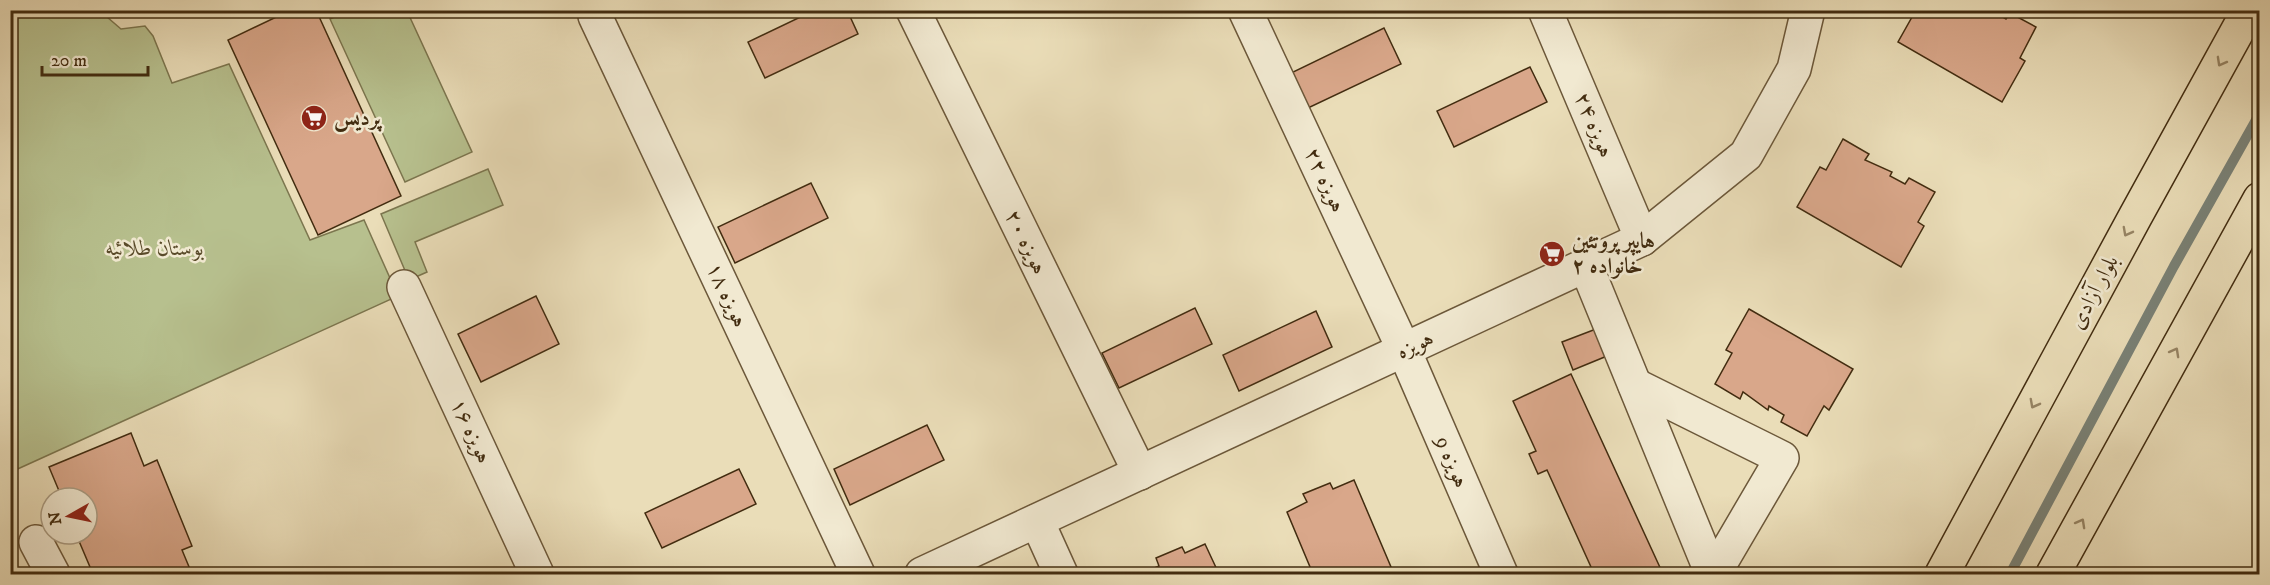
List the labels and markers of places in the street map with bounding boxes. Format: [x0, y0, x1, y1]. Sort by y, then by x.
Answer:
supermarket icon: پردیس [299, 103, 329, 133]
place label: پردیس [334, 105, 382, 132]
place label: هایپر پروتئین خانواده ۲ [1572, 228, 1655, 280]
supermarket icon: هایپر پروتئین خانواده ۲ [1537, 239, 1567, 269]

